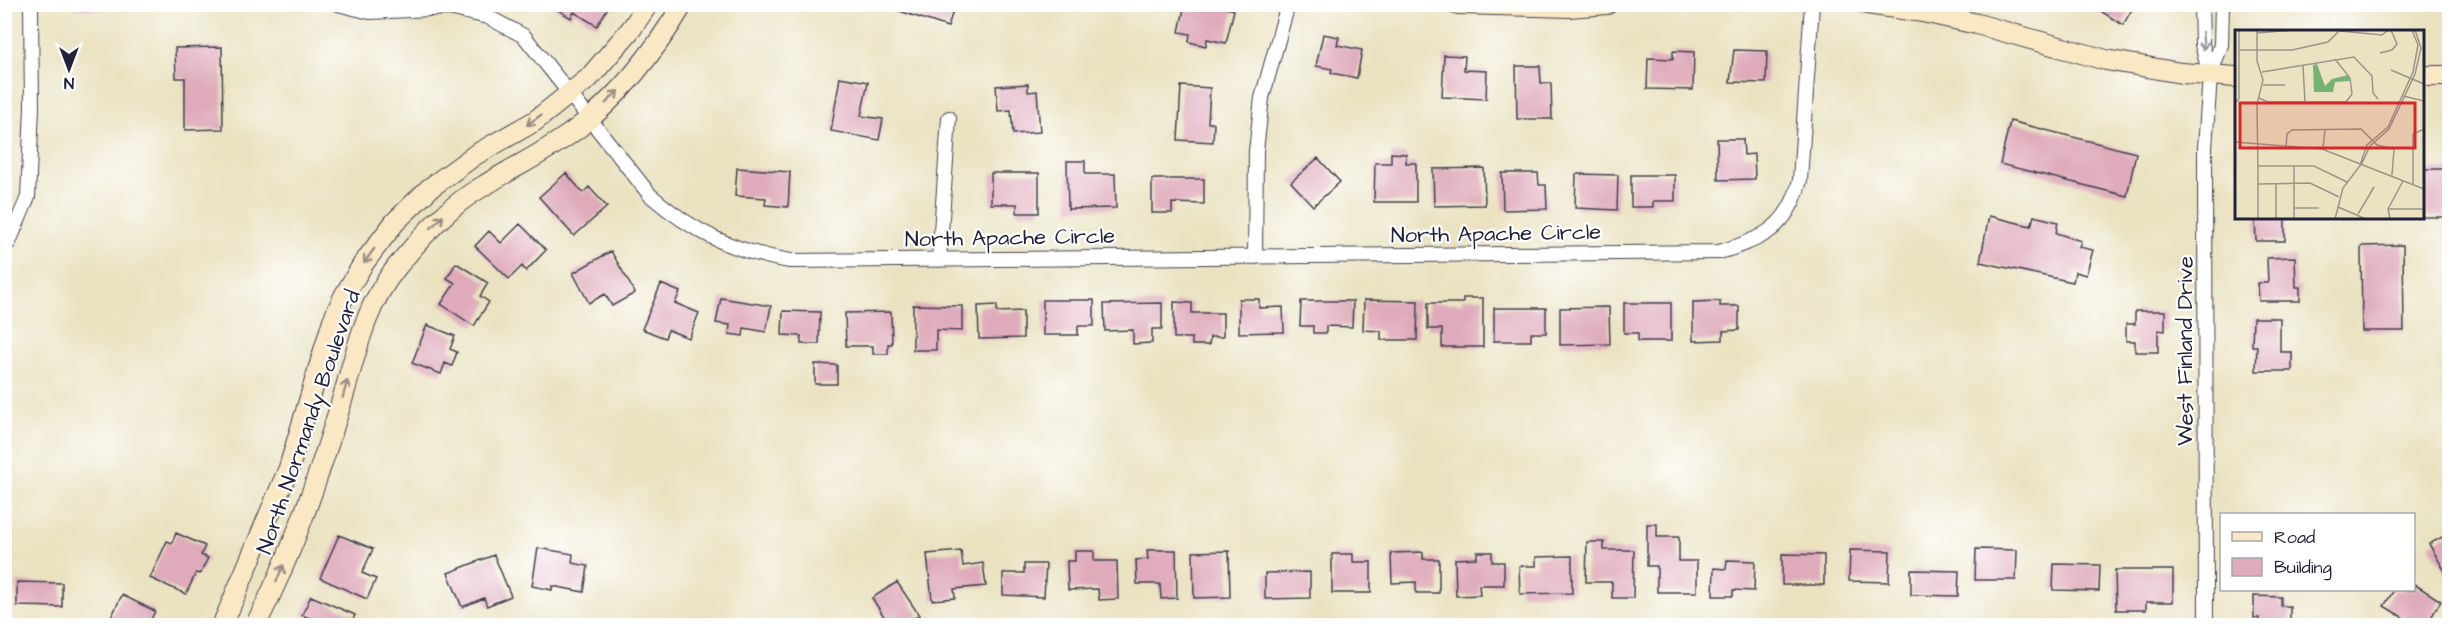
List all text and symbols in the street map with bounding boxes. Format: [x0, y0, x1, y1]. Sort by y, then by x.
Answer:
one-way arrow [2198, 30, 2209, 50]
inset map [2235, 30, 2424, 219]
north arrow [39, 39, 99, 99]
text: N [64, 72, 74, 94]
one-way arrow [605, 89, 620, 104]
one-way arrow [527, 114, 543, 126]
one-way arrow [430, 214, 445, 229]
street label: North Apache Circle [1391, 217, 1601, 251]
street label: North Apache Circle [905, 221, 1115, 255]
one-way arrow [363, 247, 375, 264]
street label: West Finland Drive [2170, 256, 2201, 446]
street label: North Normandy Boulevard [249, 286, 370, 558]
one-way arrow [340, 380, 351, 399]
legend [2220, 513, 2415, 591]
text: Road [2274, 525, 2315, 550]
text: Building [2274, 555, 2332, 581]
one-way arrow [276, 564, 287, 582]

